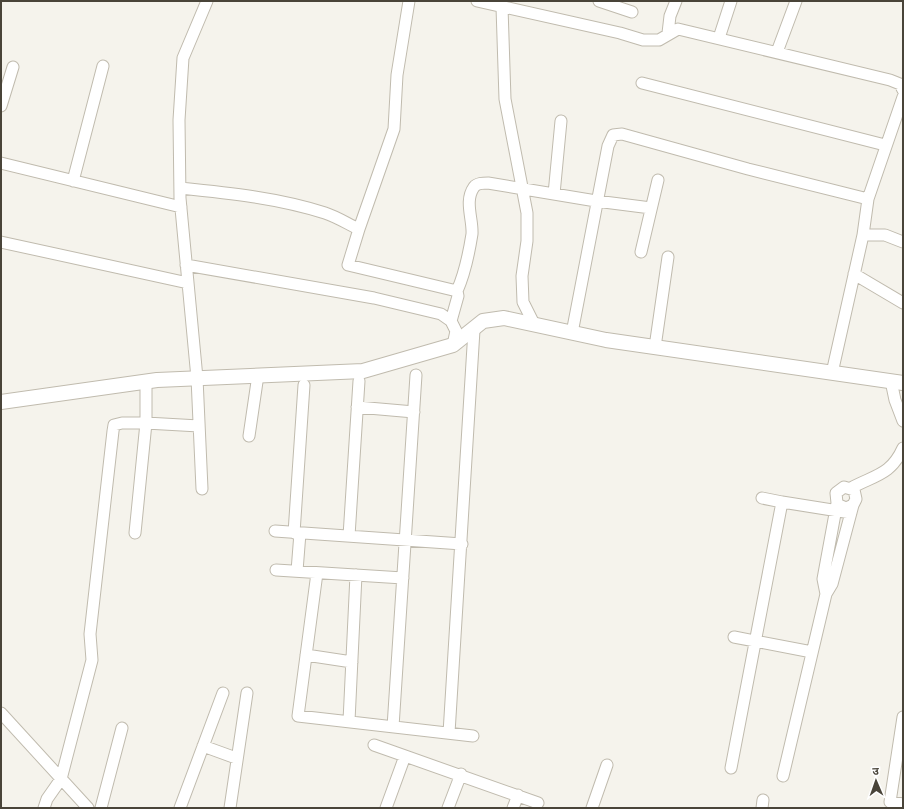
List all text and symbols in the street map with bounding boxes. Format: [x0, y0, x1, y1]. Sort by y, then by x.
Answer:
north arrow [856, 761, 896, 801]
text: उ [872, 765, 880, 778]

